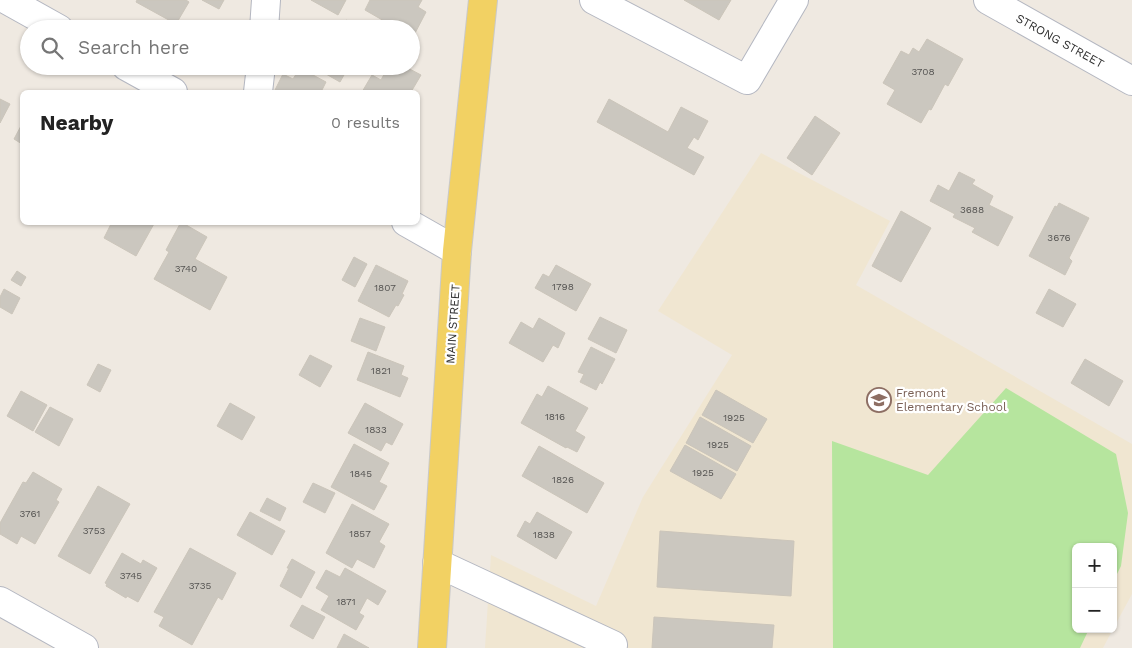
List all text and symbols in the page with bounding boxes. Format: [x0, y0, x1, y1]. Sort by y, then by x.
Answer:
street label: STRONG STREET [1014, 11, 1106, 71]
search box [20, 20, 420, 75]
icon: search [38, 34, 66, 62]
text: Search here [78, 36, 189, 59]
house number: 3708 [911, 66, 935, 77]
text: Nearby [40, 110, 113, 135]
text: 0 results [331, 113, 400, 132]
house number: 3688 [960, 204, 984, 215]
house number: 3676 [1047, 232, 1071, 243]
house number: 3740 [175, 263, 197, 274]
house number: 1798 [552, 281, 574, 292]
house number: 1807 [374, 282, 396, 293]
street label: MAIN STREET [443, 284, 463, 364]
house number: 1821 [371, 365, 391, 376]
place label: Fremont Elementary School [896, 386, 1007, 414]
school or university icon: Fremont Elementary School [866, 387, 892, 413]
house number: 1816 [545, 411, 565, 422]
house number: 1925 [723, 412, 745, 423]
house number: 1833 [365, 424, 387, 435]
house number: 1925 [707, 439, 729, 450]
house number: 1925 [692, 467, 714, 478]
house number: 1845 [350, 468, 372, 479]
house number: 1826 [552, 474, 574, 485]
house number: 3761 [20, 508, 40, 519]
house number: 3753 [83, 525, 106, 536]
house number: 1857 [349, 528, 371, 539]
house number: 1838 [533, 529, 555, 540]
map controls [1072, 543, 1117, 633]
button: + [1072, 543, 1117, 588]
house number: 3745 [120, 570, 142, 581]
house number: 3735 [189, 580, 212, 591]
button: − [1072, 588, 1117, 633]
house number: 1871 [336, 596, 356, 607]

